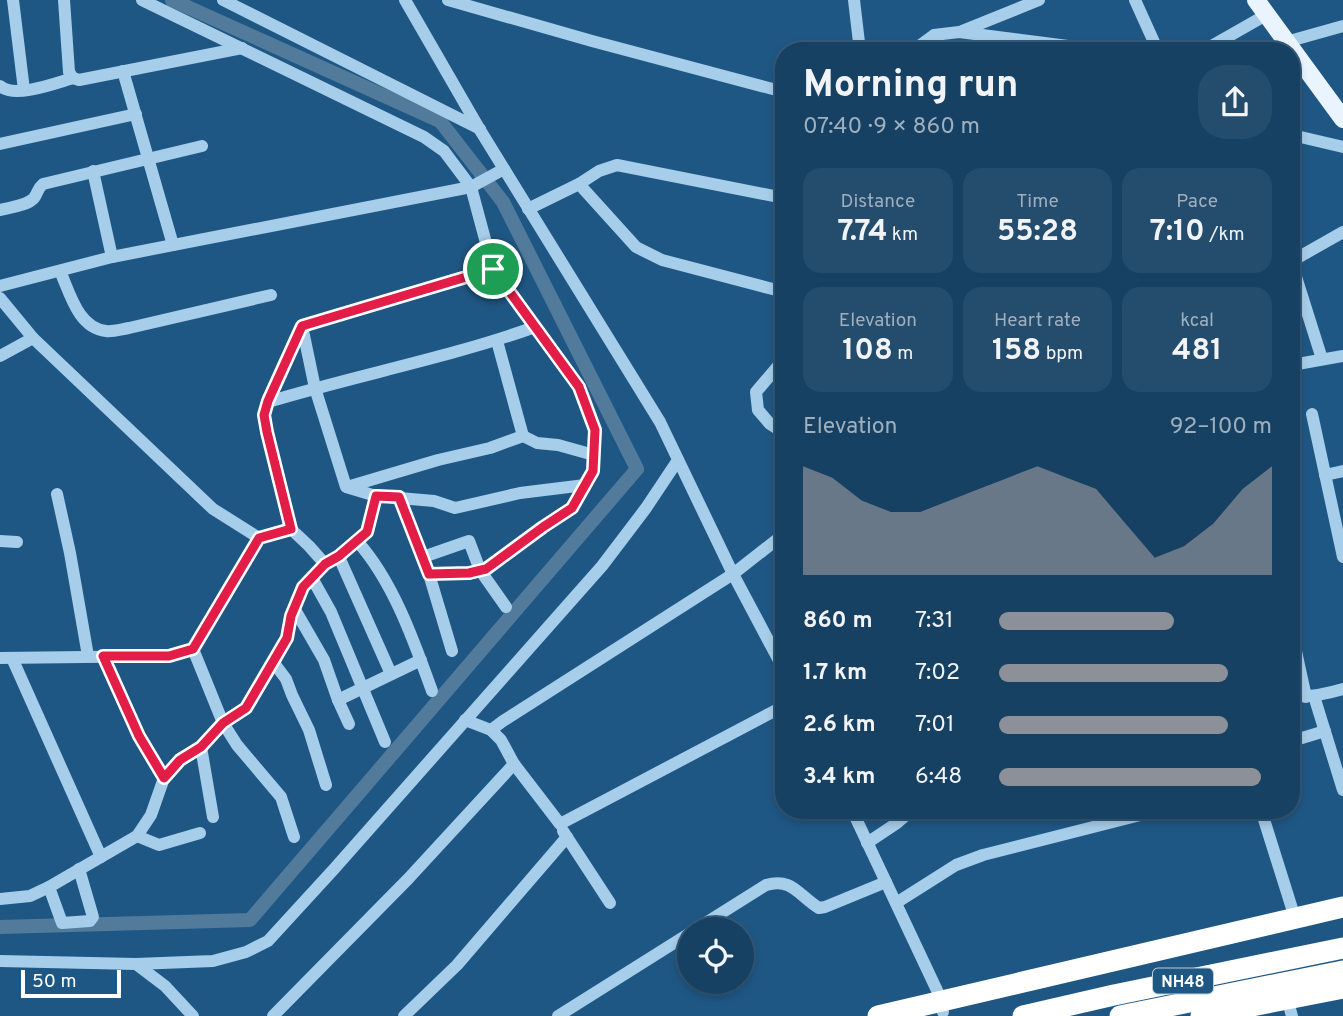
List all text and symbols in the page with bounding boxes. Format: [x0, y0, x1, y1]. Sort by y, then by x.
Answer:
text: Morning run [803, 62, 1019, 111]
button: share [1198, 65, 1272, 139]
text: 07:40 · 9 × 860 m [803, 113, 980, 142]
text: Distance [841, 190, 915, 214]
text: Time [1016, 190, 1059, 214]
text: Pace [1176, 190, 1218, 214]
text: 7.74 [837, 214, 887, 251]
text: 55:28 [997, 214, 1078, 251]
text: 7:10 [1150, 214, 1205, 251]
text: km [887, 223, 918, 247]
text: /km [1205, 223, 1245, 247]
pin [463, 239, 523, 299]
icon: arrive [474, 250, 512, 288]
text: Elevation [839, 309, 917, 333]
text: Heart rate [994, 309, 1081, 333]
text: kcal [1180, 309, 1214, 333]
text: 108 [842, 333, 893, 370]
text: 158 [992, 333, 1041, 370]
text: 481 [1172, 333, 1222, 370]
text: m [893, 342, 913, 366]
text: bpm [1041, 342, 1083, 366]
text: Elevation [803, 413, 898, 442]
text: 92–100 m [1170, 413, 1272, 442]
text: 860 m [803, 607, 873, 636]
text: 7:31 [915, 607, 954, 636]
text: 1.7 km [803, 659, 867, 688]
text: 7:02 [915, 659, 960, 688]
text: 2.6 km [803, 711, 876, 740]
text: 7:01 [915, 711, 955, 740]
text: 3.4 km [803, 763, 875, 792]
text: 6:48 [915, 763, 962, 792]
map controls [677, 917, 754, 994]
button: locate [677, 917, 754, 994]
scale bar [21, 967, 121, 999]
road number: NH48 [1153, 968, 1213, 993]
text: 50 m [32, 970, 77, 994]

